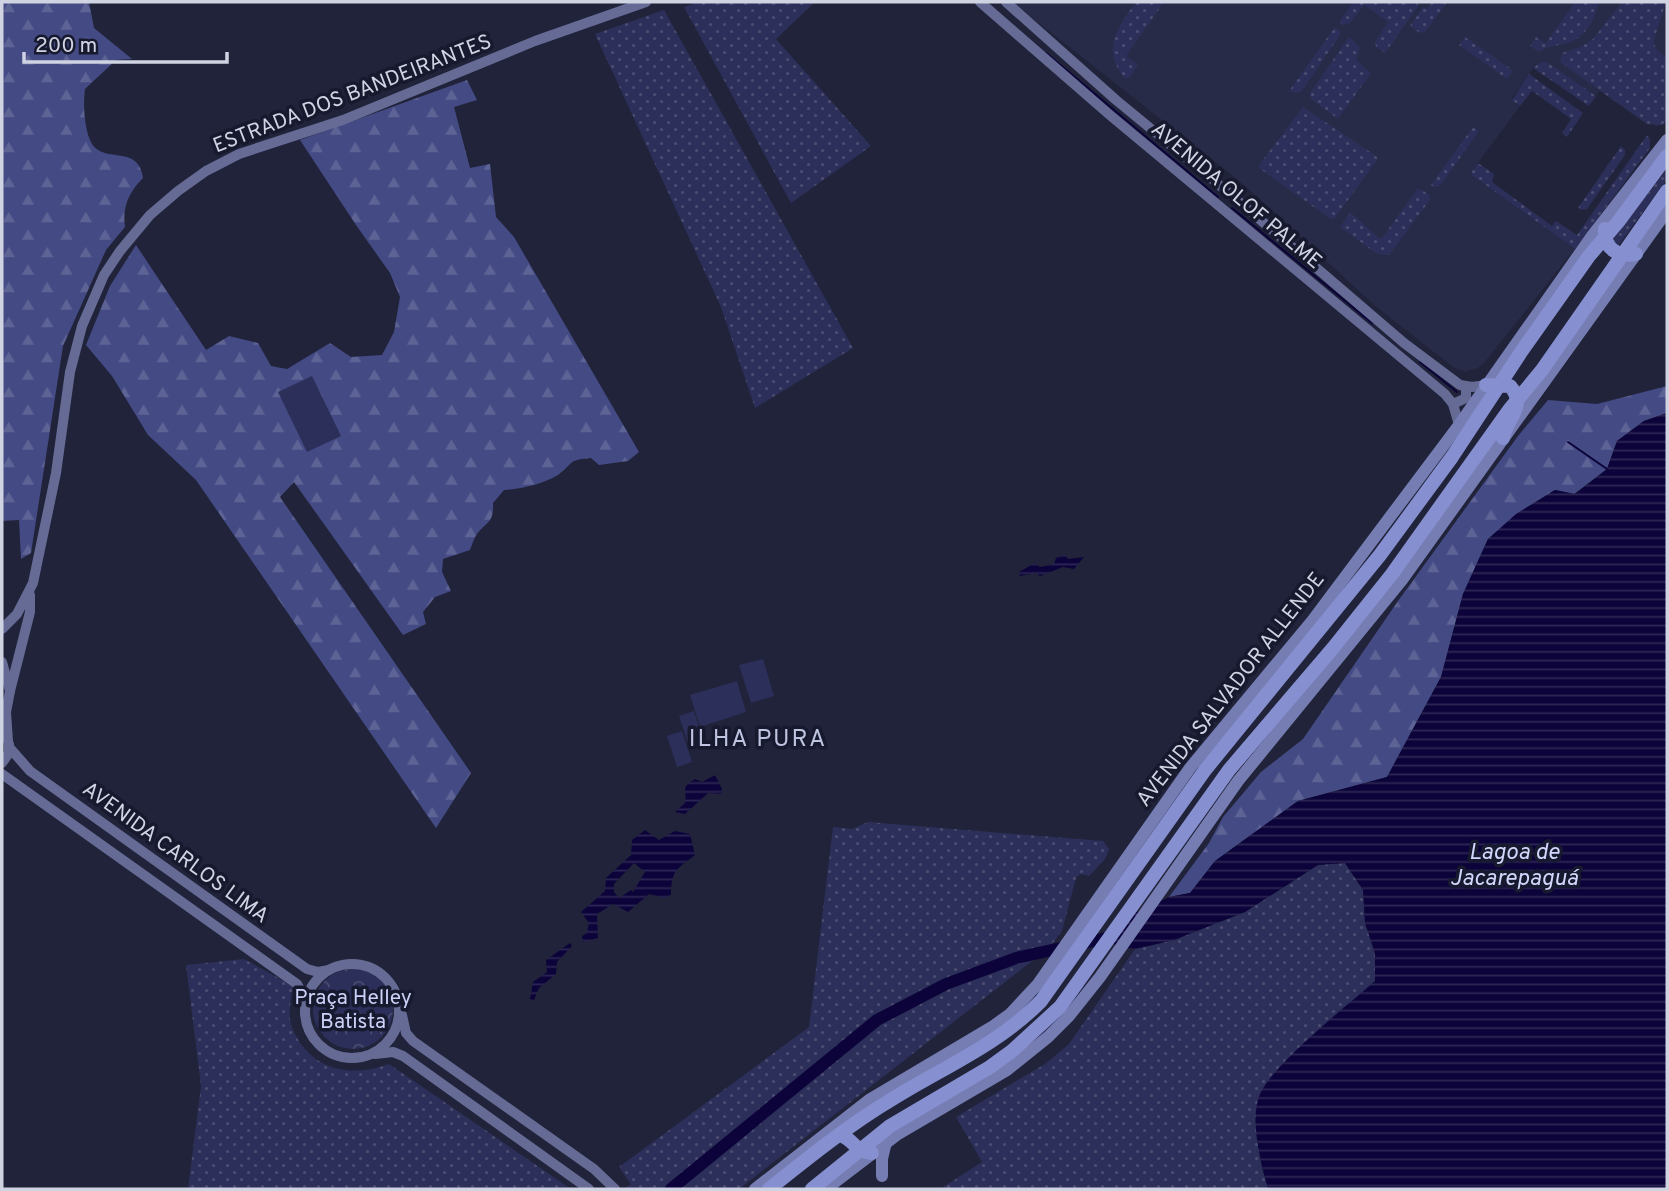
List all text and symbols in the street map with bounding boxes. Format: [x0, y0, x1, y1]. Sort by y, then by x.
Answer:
scale bar [24, 21, 228, 65]
street label: ESTRADA DOS BANDEIRANTES [209, 29, 496, 160]
text: 200 m [35, 33, 97, 60]
street label: AVENIDA OLOF PALME [1145, 117, 1327, 276]
street label: AVENIDA SALVADOR ALLENDE [1131, 567, 1331, 813]
district label: ILHA PURA [689, 725, 827, 755]
street label: AVENIDA CARLOS LIMA [76, 776, 274, 930]
water label: Lagoa de Jacarepaguá [1450, 839, 1580, 894]
park label: Praça Helley Batista [294, 985, 412, 1036]

